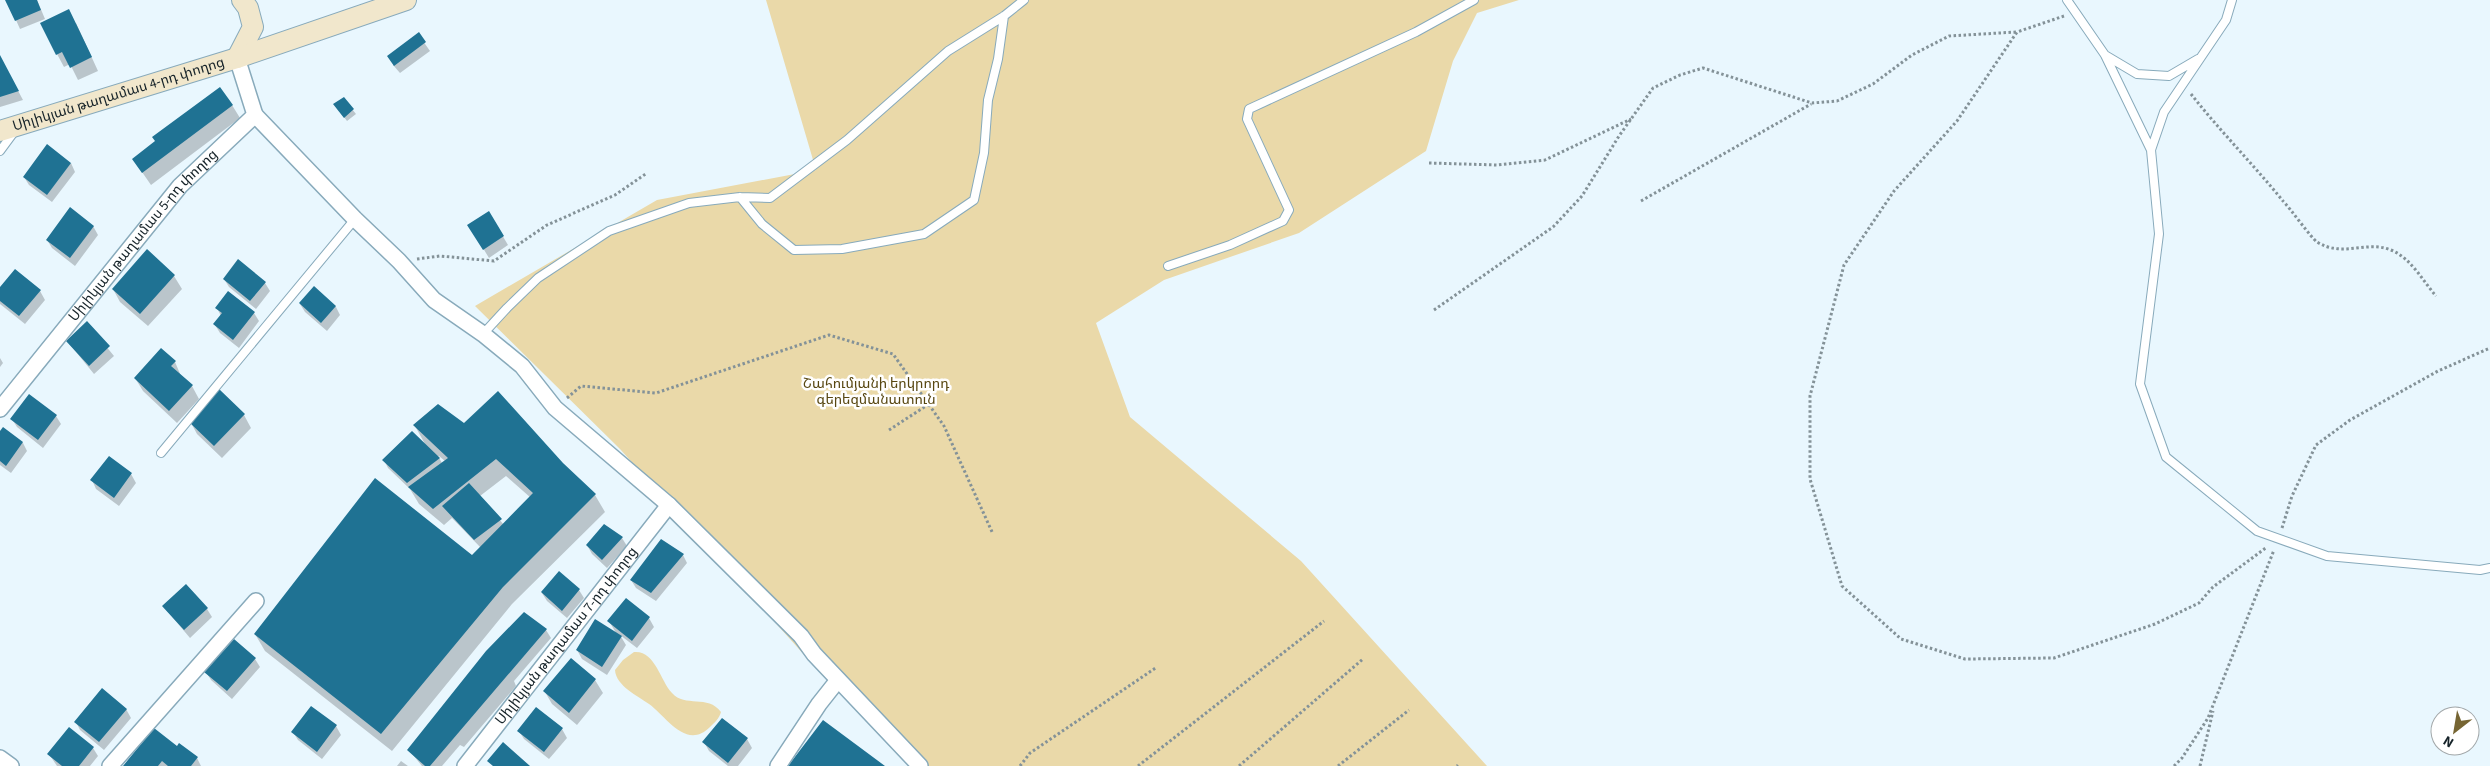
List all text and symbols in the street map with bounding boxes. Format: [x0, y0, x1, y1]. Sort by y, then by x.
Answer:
street label: Սիլիկյան թաղամաս 4-րդ փողոց [10, 52, 227, 137]
street label: Սիլիկյան թաղամաս 5-րդ փողոց [64, 145, 222, 326]
park label: Շահումյանի երկրորդ գերեզմանատուն [803, 374, 949, 410]
street label: Սիլիկյան թաղամաս 7-րդ փողոց [491, 543, 642, 729]
north arrow [2430, 706, 2480, 756]
text: N [2440, 730, 2458, 752]

